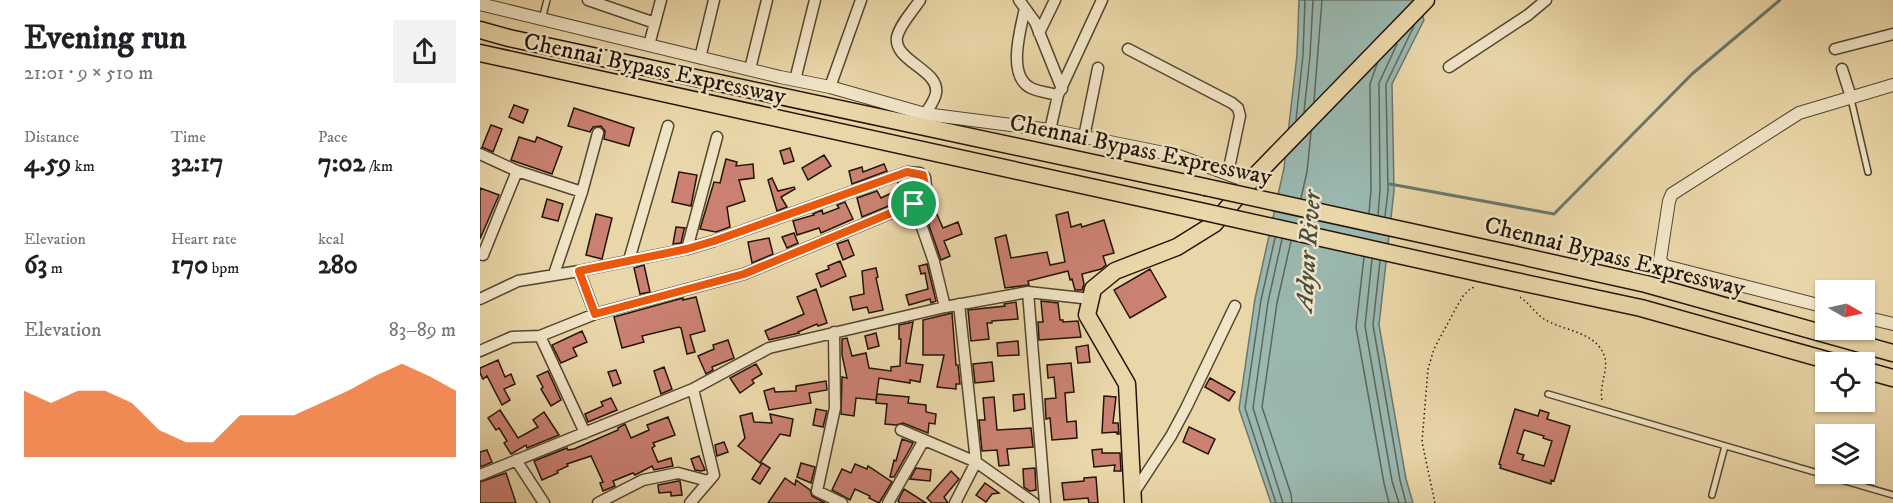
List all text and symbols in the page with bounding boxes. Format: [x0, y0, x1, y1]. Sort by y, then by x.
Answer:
text: Evening run [24, 18, 186, 59]
button: share [393, 20, 456, 83]
street label: Chennai Bypass Expressway [521, 27, 789, 112]
text: 21:01 · 9 × 510 m [24, 61, 153, 86]
street label: Chennai Bypass Expressway [1007, 108, 1275, 193]
text: Distance [24, 127, 79, 147]
text: Time [171, 127, 206, 147]
text: Pace [318, 127, 348, 147]
text: 4.59 [24, 147, 71, 180]
text: 32:17 [171, 147, 224, 180]
text: 7:02 [318, 147, 365, 180]
text: km [71, 156, 95, 176]
text: /km [365, 156, 393, 176]
pin [888, 178, 939, 229]
icon: arrive [897, 187, 930, 220]
water label: Adyar River [1288, 188, 1329, 316]
street label: Chennai Bypass Expressway [1481, 210, 1749, 304]
text: Elevation [24, 229, 86, 249]
text: Heart rate [171, 229, 237, 249]
text: kcal [318, 229, 344, 249]
text: 63 [24, 249, 47, 282]
text: 170 [171, 249, 208, 282]
text: 280 [318, 249, 358, 282]
text: m [47, 258, 63, 278]
text: bpm [208, 258, 239, 278]
north arrow [1815, 280, 1875, 340]
map controls [1815, 280, 1875, 484]
text: Elevation [24, 318, 101, 343]
text: 83–89 m [389, 318, 456, 343]
button: locate [1815, 352, 1875, 412]
button: layers [1815, 424, 1875, 484]

